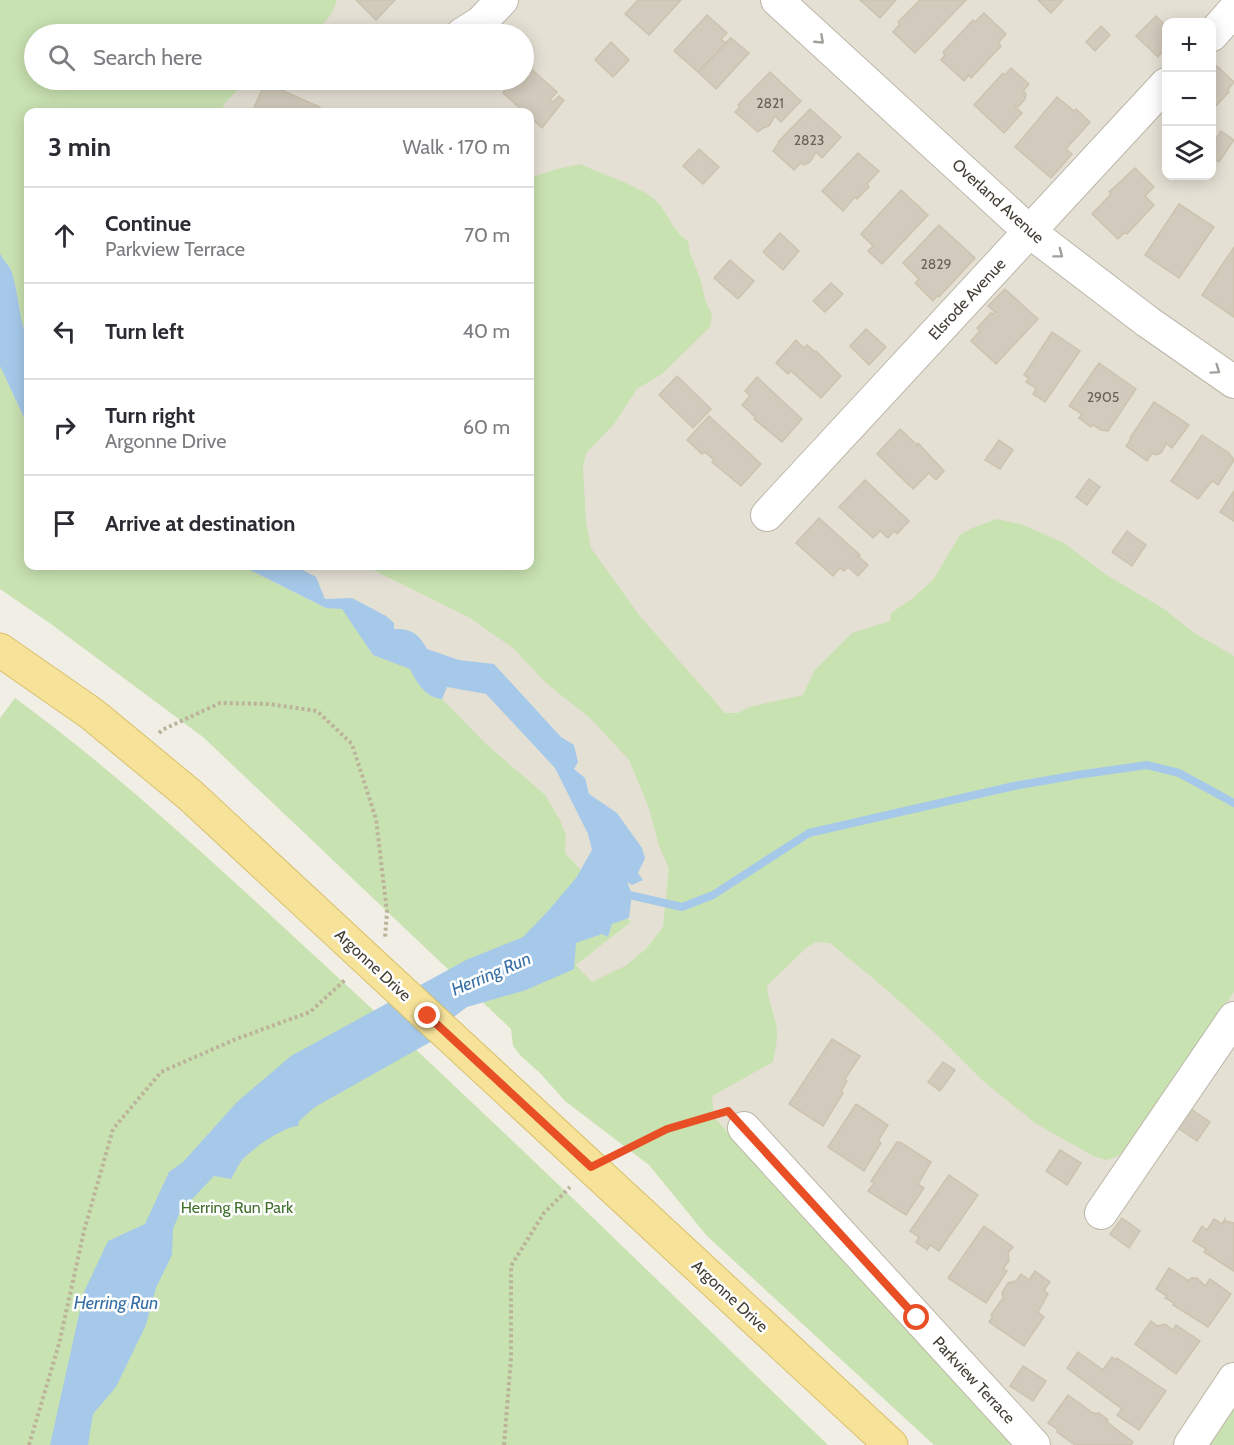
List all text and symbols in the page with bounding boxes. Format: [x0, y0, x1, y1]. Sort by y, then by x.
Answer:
map controls [1162, 18, 1216, 180]
button: + [1162, 18, 1216, 72]
search box [24, 24, 534, 90]
one-way arrow [813, 32, 824, 43]
icon: search [45, 41, 78, 74]
text: Search here [93, 44, 202, 71]
button: − [1162, 72, 1216, 126]
house number: 2821 [756, 94, 784, 112]
button: layers [1162, 126, 1216, 180]
text: 3 min [48, 131, 111, 163]
house number: 2823 [794, 131, 824, 149]
text: Walk · 170 m [402, 135, 510, 159]
street label: Overland Avenue [948, 155, 1048, 247]
text: Continue [105, 210, 191, 237]
icon: ahead [48, 219, 81, 252]
text: 70 m [464, 223, 510, 247]
text: Parkview Terrace [105, 237, 245, 261]
one-way arrow [1052, 247, 1063, 258]
street label: Elsrode Avenue [924, 254, 1010, 344]
house number: 2829 [920, 255, 952, 273]
icon: left [48, 315, 81, 348]
text: Turn left [105, 318, 184, 345]
text: 40 m [462, 319, 510, 343]
one-way arrow [1209, 363, 1220, 374]
house number: 2905 [1087, 388, 1119, 406]
text: Turn right [105, 402, 195, 429]
icon: right [48, 411, 81, 444]
text: 60 m [463, 415, 510, 439]
text: Argonne Drive [105, 429, 226, 453]
icon: arrive [48, 507, 81, 540]
text: Arrive at destination [105, 510, 295, 537]
street label: Argonne Drive [331, 925, 415, 1005]
water label: Herring Run [448, 947, 534, 1001]
route end [414, 1002, 440, 1028]
park label: Herring Run Park [181, 1198, 294, 1217]
street label: Argonne Drive [688, 1256, 772, 1336]
water label: Herring Run [74, 1292, 158, 1314]
route start [903, 1304, 929, 1330]
street label: Parkview Terrace [929, 1333, 1019, 1427]

